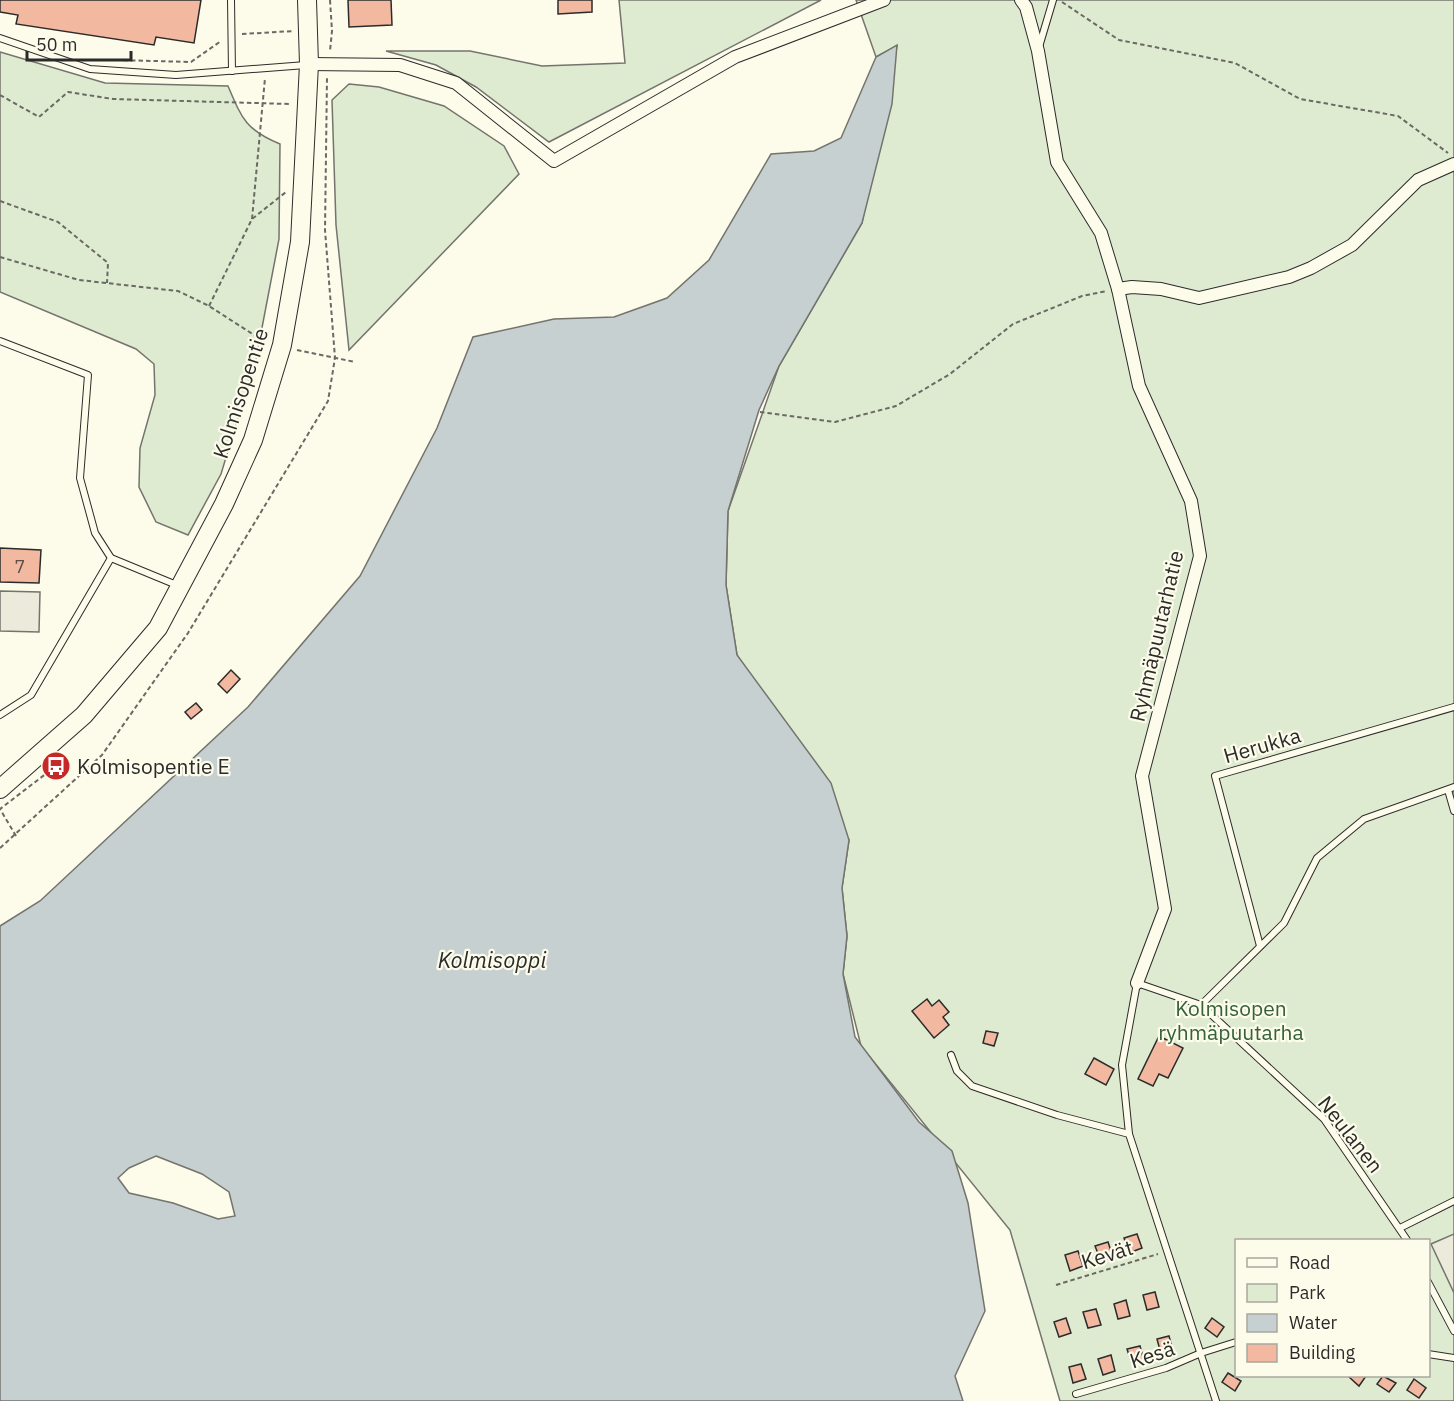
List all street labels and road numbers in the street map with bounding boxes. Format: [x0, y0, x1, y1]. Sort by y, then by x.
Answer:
street label: Kolmisopentie [206, 324, 274, 462]
street label: Ryhmäpuutarhatie [1123, 548, 1189, 724]
street label: Herukka [1220, 721, 1304, 769]
street label: Neulanen [1312, 1090, 1390, 1178]
street label: Kevät [1078, 1233, 1136, 1275]
street label: Kesä [1126, 1334, 1178, 1374]

